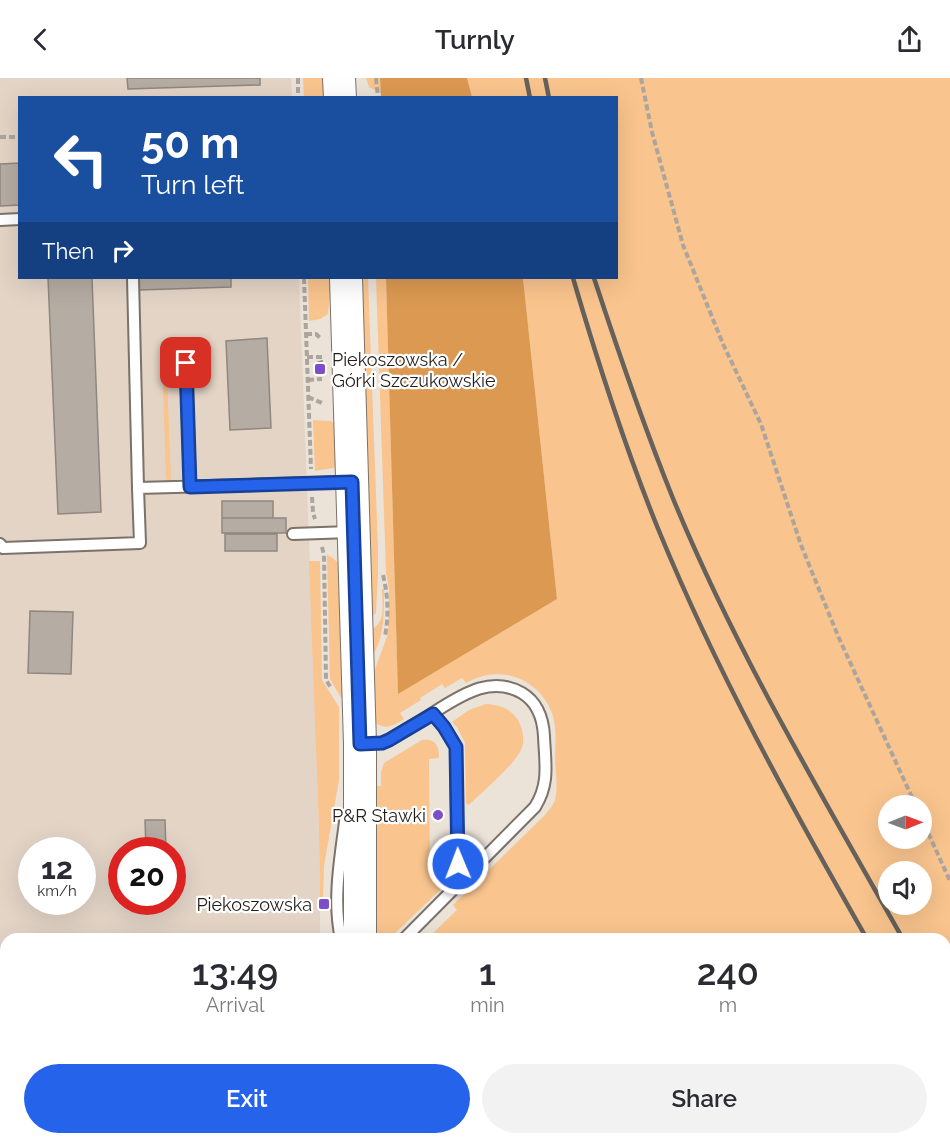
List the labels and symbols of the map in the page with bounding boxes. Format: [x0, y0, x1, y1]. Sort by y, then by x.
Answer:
pin [160, 337, 211, 388]
place label: Piekoszowska / Górki Szczukowskie [332, 349, 496, 391]
marker: Piekoszowska / Górki Szczukowskie [313, 362, 327, 376]
north arrow [878, 795, 932, 849]
place label: P&R Stawki [332, 805, 426, 826]
marker: P&R Stawki [431, 808, 445, 822]
position arrow [426, 832, 490, 896]
speed limit sign: 20 [108, 837, 186, 915]
place label: Piekoszowska [196, 894, 312, 915]
marker: Piekoszowska [317, 897, 331, 911]

